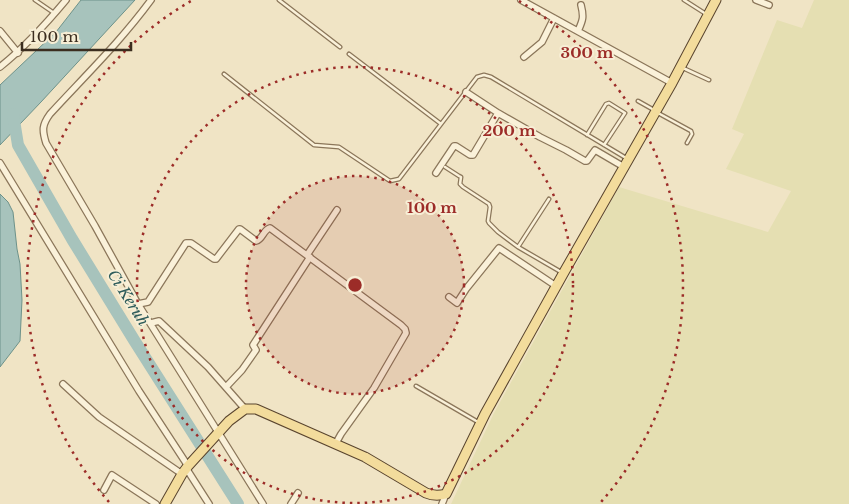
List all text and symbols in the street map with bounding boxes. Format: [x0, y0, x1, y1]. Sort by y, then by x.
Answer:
scale bar [22, 20, 131, 52]
text: 100 m [30, 27, 79, 46]
text: 300 m [561, 43, 614, 62]
text: 200 m [483, 121, 536, 140]
text: 100 m [407, 198, 457, 217]
water label: Ci Keruh [104, 266, 153, 330]
centre of rings [346, 276, 364, 294]

